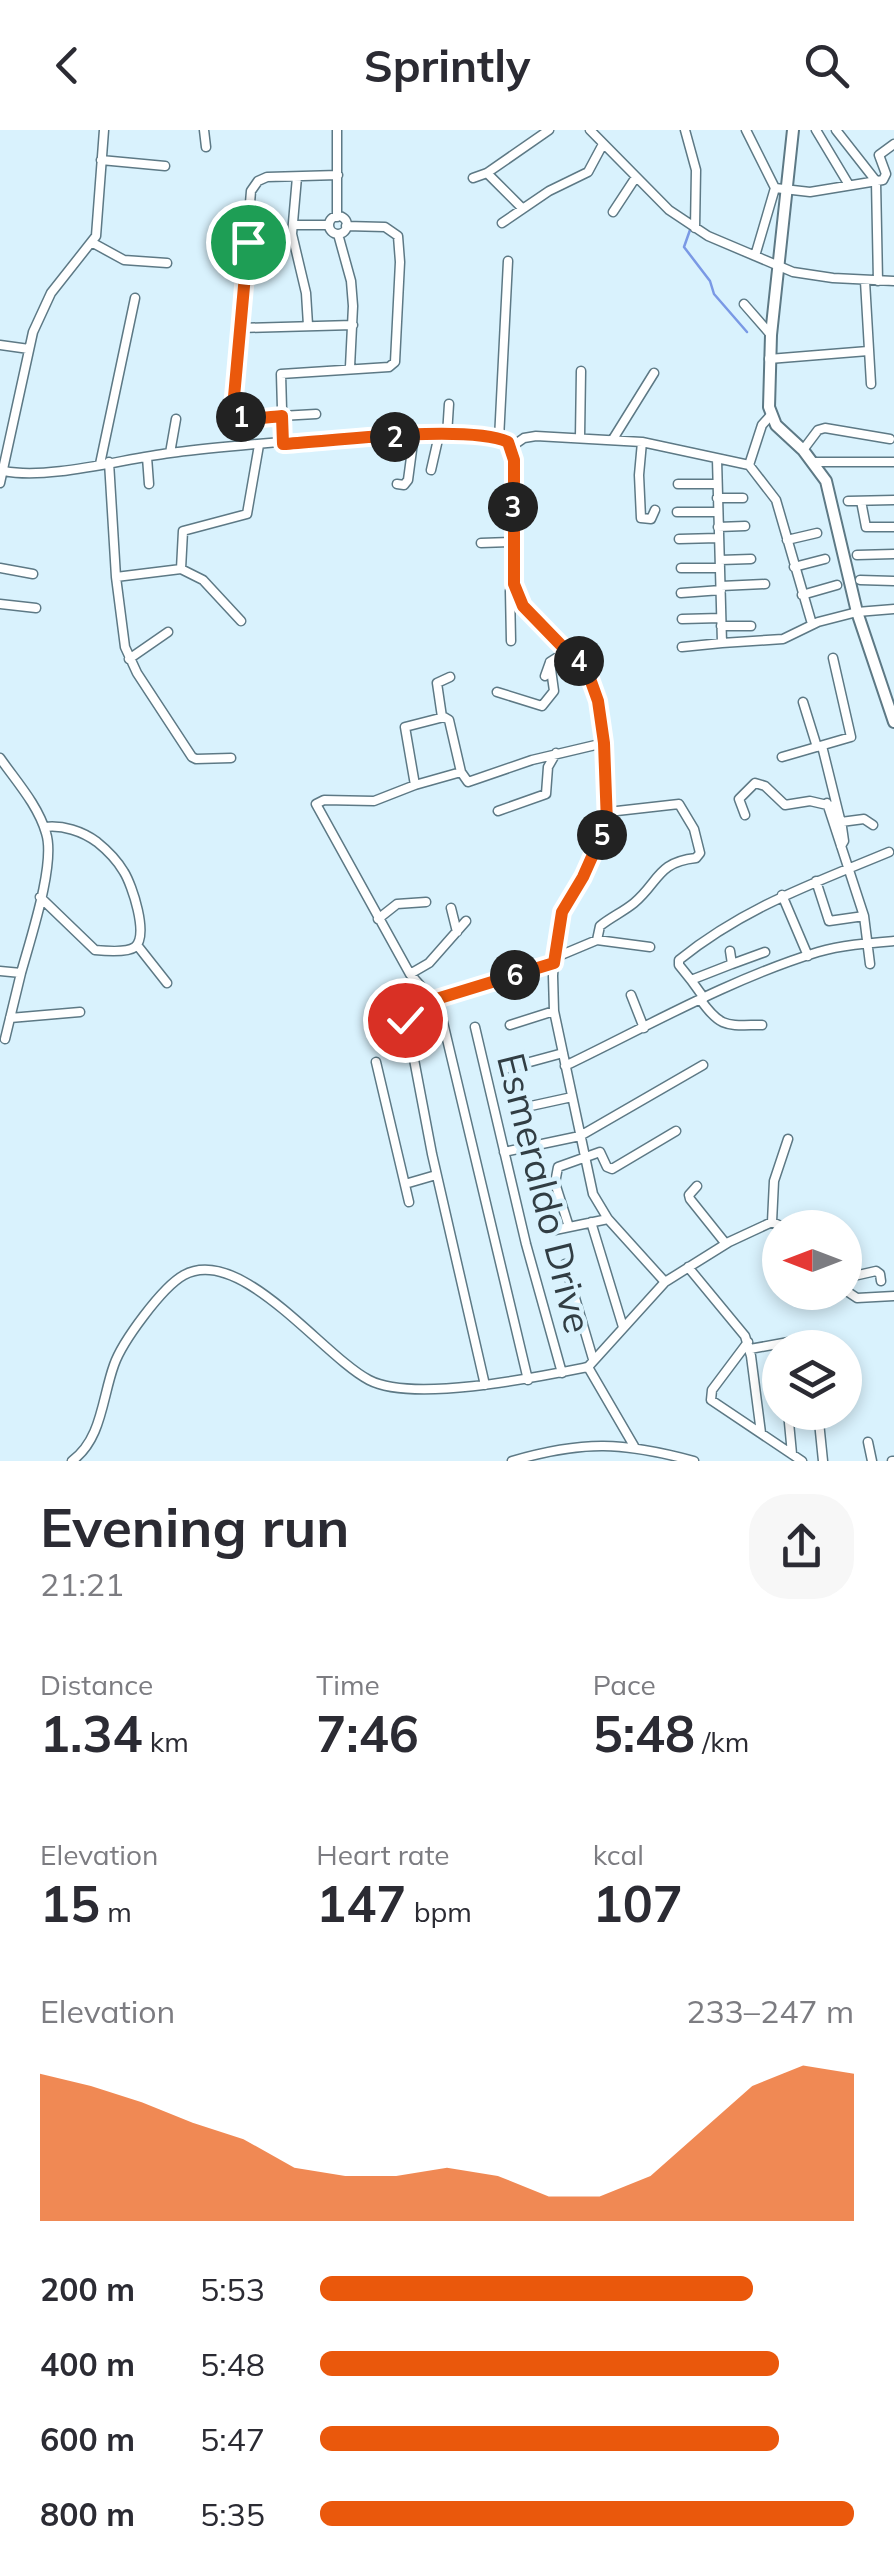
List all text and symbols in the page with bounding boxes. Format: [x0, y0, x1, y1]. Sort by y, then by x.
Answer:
text: Sprintly [364, 37, 530, 93]
icon: back [40, 38, 95, 93]
icon: search [799, 38, 854, 93]
pin [206, 200, 291, 285]
icon: arrive [221, 215, 276, 270]
pin: 1 [216, 392, 266, 442]
text: 1 [233, 399, 249, 434]
pin: 2 [370, 412, 420, 462]
text: 2 [387, 419, 403, 454]
pin: 3 [488, 482, 538, 532]
text: 3 [505, 489, 521, 524]
pin: 4 [554, 636, 604, 686]
text: 4 [571, 643, 587, 678]
pin: 5 [577, 810, 627, 860]
text: 5 [594, 817, 610, 852]
pin: 6 [490, 950, 540, 1000]
text: 6 [507, 957, 523, 992]
pin [363, 978, 448, 1063]
icon: check [378, 993, 433, 1048]
street label: Esmeraldo Drive [487, 1048, 603, 1338]
north arrow [762, 1210, 862, 1310]
map controls [762, 1210, 862, 1430]
button: layers [762, 1330, 862, 1430]
text: Evening run [40, 1492, 349, 1561]
button: share [749, 1494, 854, 1599]
text: 21:21 [40, 1564, 124, 1604]
text: Distance [40, 1667, 153, 1702]
text: Time [316, 1667, 380, 1702]
text: Pace [593, 1667, 656, 1702]
text: 1.34 [40, 1702, 142, 1765]
text: 7:46 [316, 1702, 419, 1765]
text: 5:48 [593, 1702, 695, 1765]
text: km [142, 1724, 189, 1759]
text: /km [695, 1724, 749, 1759]
text: Elevation [40, 1837, 158, 1872]
text: Heart rate [316, 1837, 450, 1872]
text: kcal [593, 1837, 644, 1872]
text: 15 [40, 1872, 100, 1935]
text: 147 [316, 1872, 406, 1935]
text: 107 [593, 1872, 683, 1935]
text: m [100, 1894, 132, 1929]
text: bpm [406, 1894, 472, 1929]
text: Elevation [40, 1991, 175, 2031]
text: 233–247 m [686, 1991, 854, 2031]
text: 200 m [40, 2269, 135, 2309]
text: 5:53 [200, 2269, 265, 2309]
text: 400 m [40, 2344, 135, 2384]
text: 5:48 [200, 2344, 265, 2384]
text: 600 m [40, 2419, 135, 2459]
text: 5:47 [200, 2419, 265, 2459]
text: 800 m [40, 2494, 135, 2534]
text: 5:35 [200, 2494, 265, 2534]

